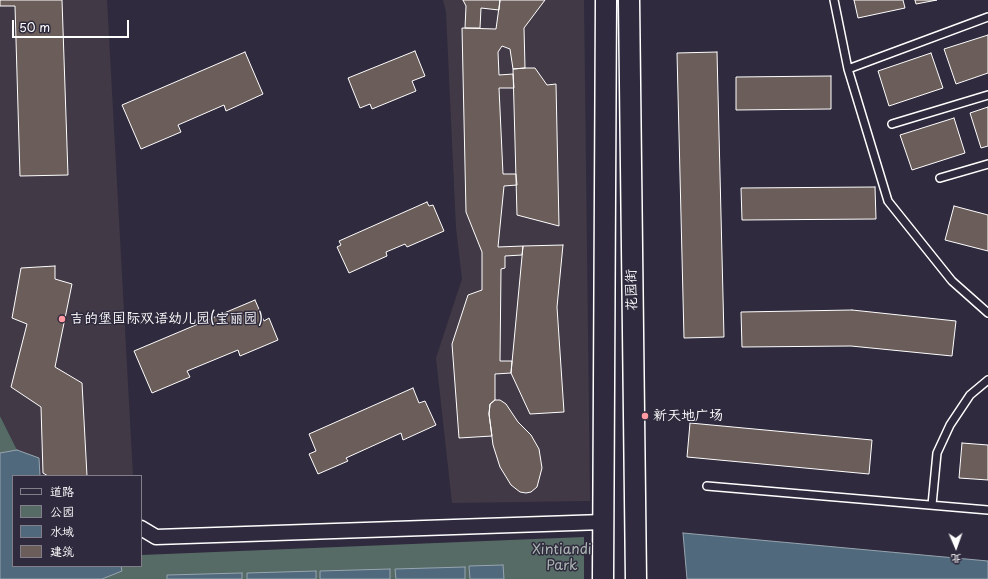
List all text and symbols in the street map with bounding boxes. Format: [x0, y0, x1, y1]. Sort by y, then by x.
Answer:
scale bar [14, 12, 131, 38]
text: 50 m [19, 18, 50, 36]
street label: 花园街 [623, 269, 641, 311]
place label: 吉的堡国际双语幼儿园(宝丽园) [70, 311, 263, 327]
marker: 吉的堡国际双语幼儿园(宝丽园) [57, 314, 67, 324]
place label: 新天地广场 [653, 408, 723, 424]
marker: 新天地广场 [640, 411, 650, 421]
legend [12, 475, 142, 567]
text: 道路 [50, 482, 74, 500]
text: 公园 [50, 502, 74, 520]
text: 水域 [50, 522, 74, 540]
north arrow [936, 527, 976, 567]
text: 建筑 [50, 542, 74, 560]
park label: Xintiandi Park [532, 542, 592, 574]
text: 北 [951, 551, 962, 568]

